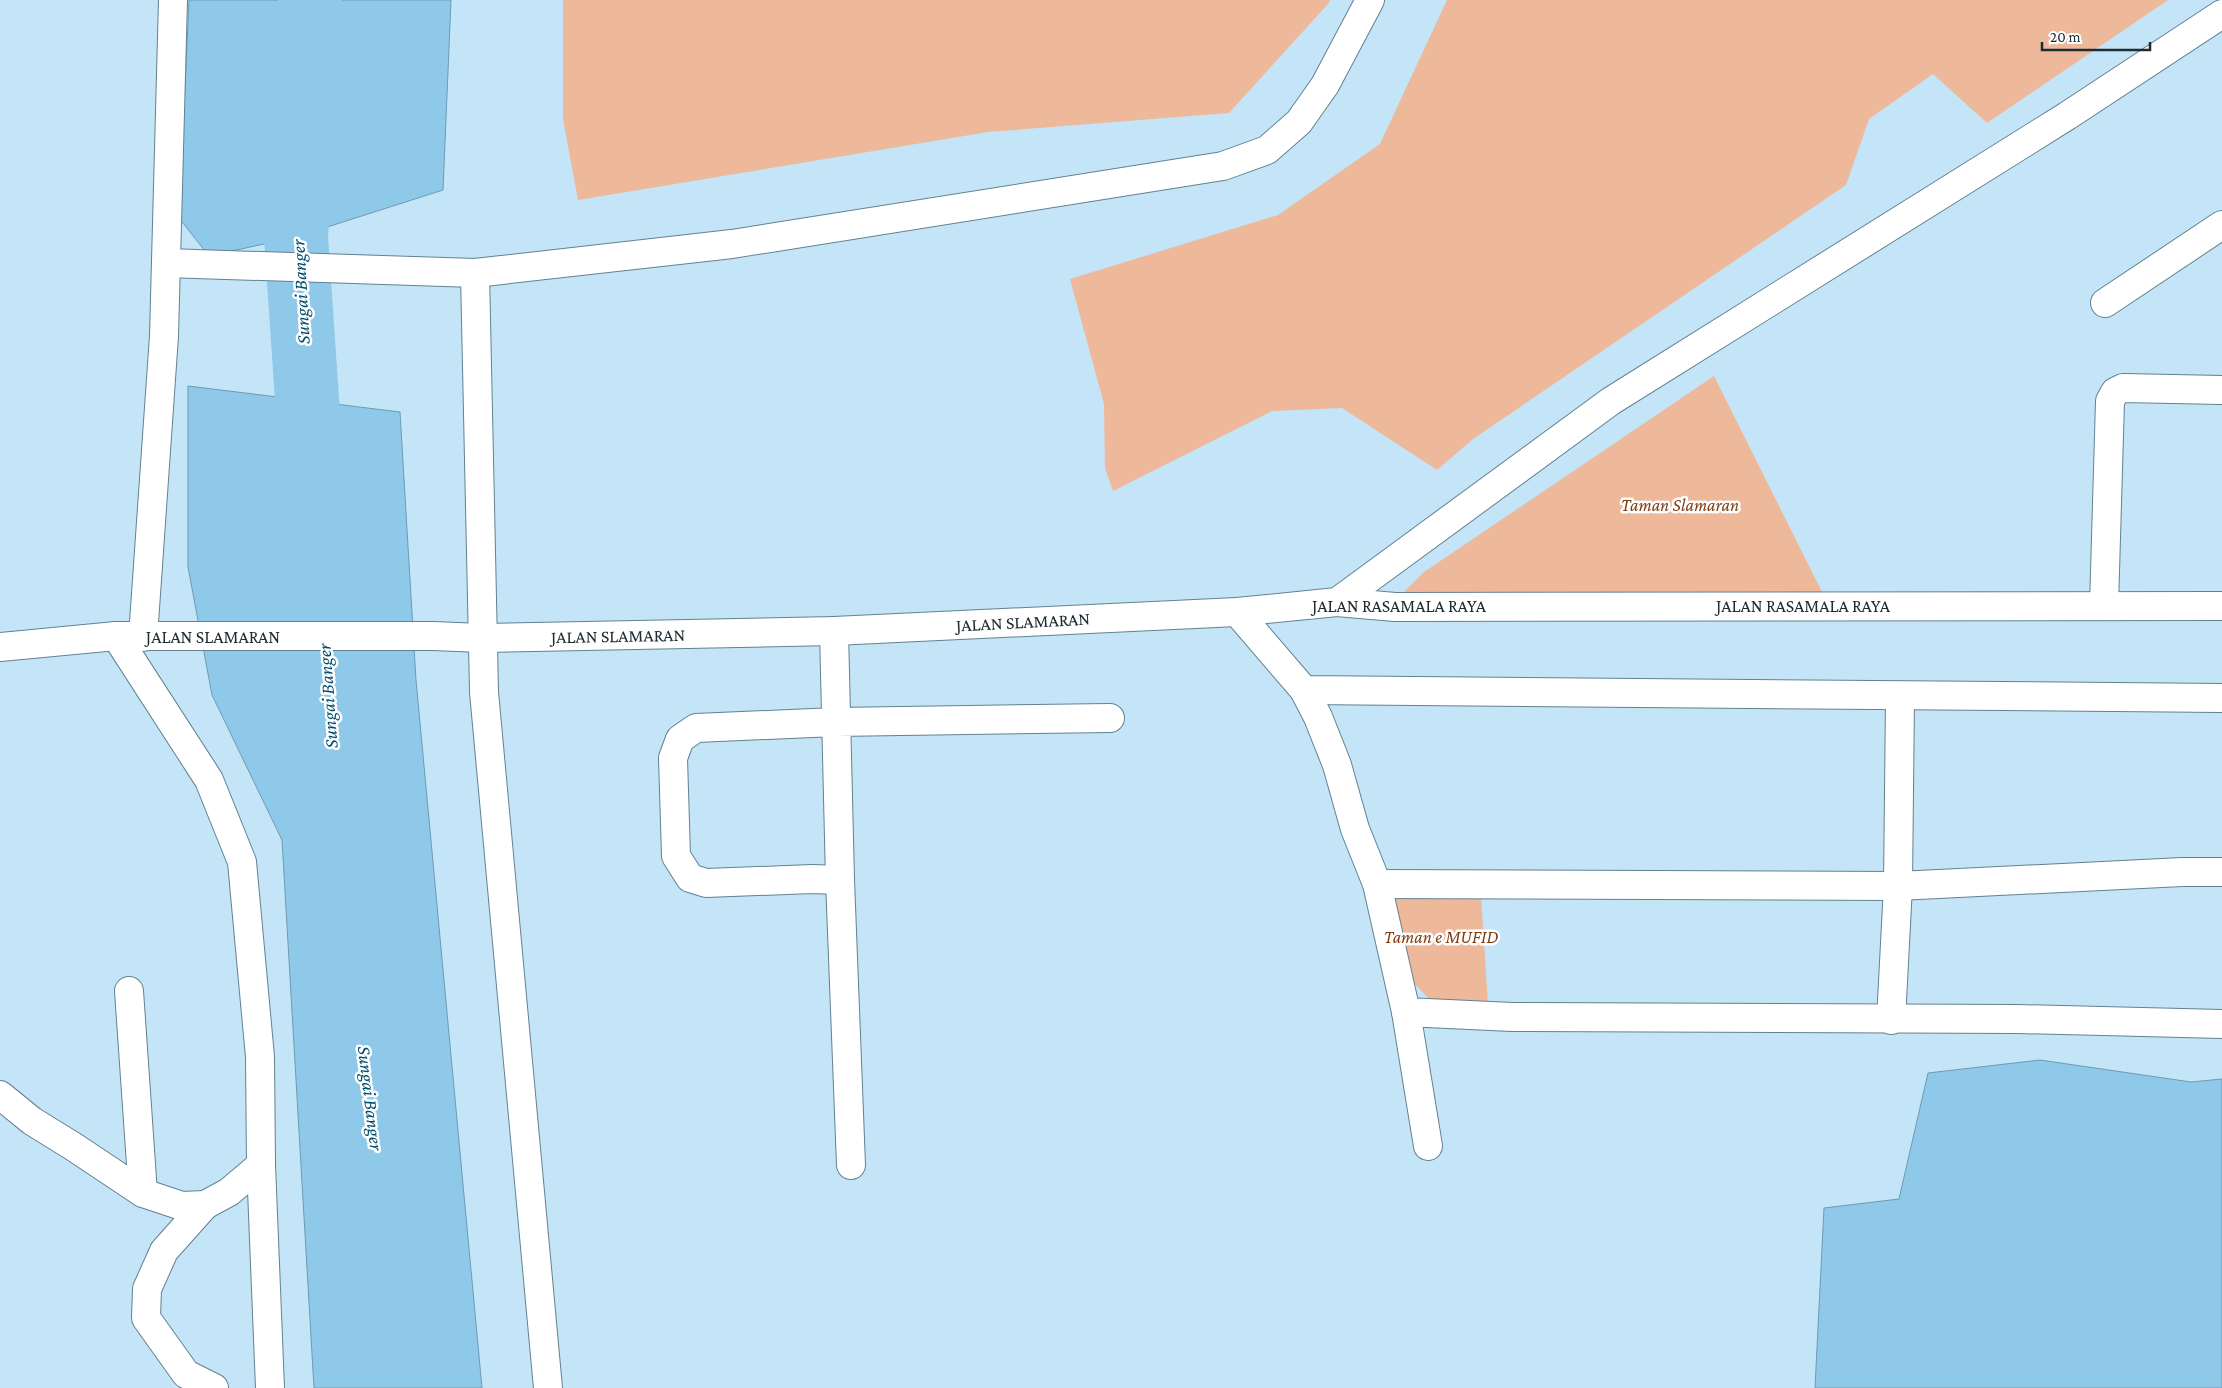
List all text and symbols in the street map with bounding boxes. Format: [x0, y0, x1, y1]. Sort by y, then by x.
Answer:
scale bar [2042, 20, 2150, 52]
text: 20 m [2050, 29, 2081, 45]
water label: Sungai Banger [287, 238, 314, 345]
park label: Taman Slamaran [1621, 495, 1739, 515]
street label: JALAN RASAMALA RAYA [1310, 596, 1487, 616]
street label: JALAN RASAMALA RAYA [1714, 596, 1891, 616]
street label: JALAN SLAMARAN [953, 608, 1091, 636]
street label: JALAN SLAMARAN [549, 625, 685, 647]
street label: JALAN SLAMARAN [144, 627, 280, 647]
water label: Sungai Banger [313, 641, 342, 749]
park label: Taman e MUFID [1384, 927, 1498, 947]
water label: Sungai Banger [354, 1045, 387, 1153]

